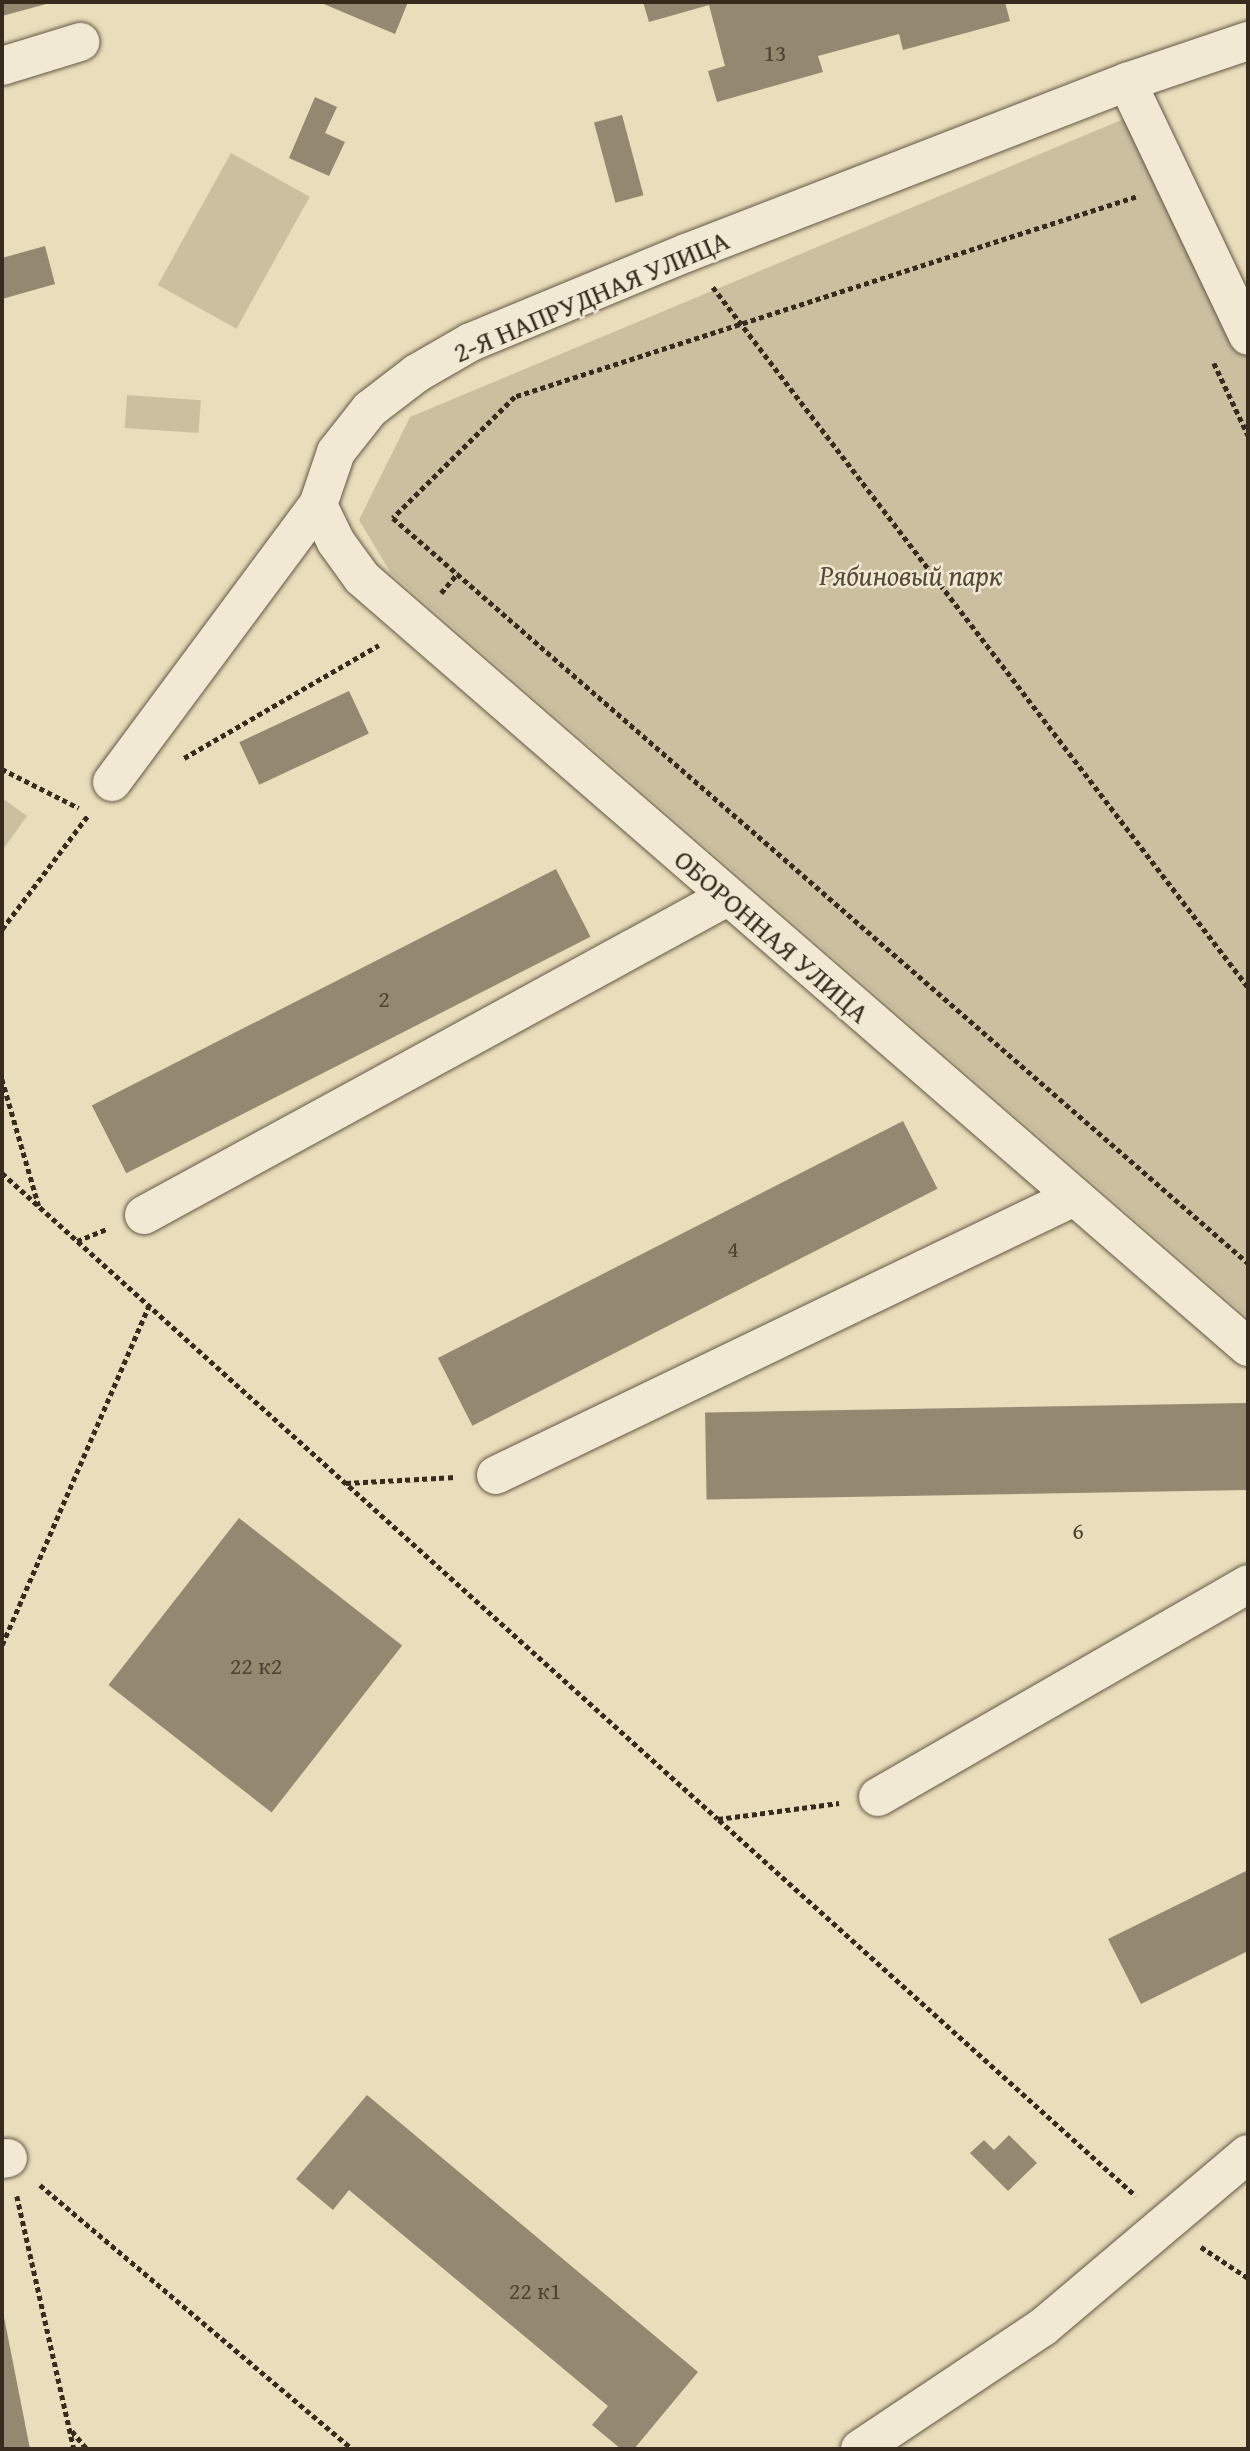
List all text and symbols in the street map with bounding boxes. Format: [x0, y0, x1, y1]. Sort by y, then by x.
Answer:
house number: 13 [763, 39, 787, 67]
street label: 2-Я НАПРУДНАЯ УЛИЦА [448, 223, 734, 369]
park label: Рябиновый парк [819, 558, 1003, 592]
street label: ОБОРОННАЯ УЛИЦА [668, 842, 876, 1030]
house number: 2 [378, 985, 390, 1013]
house number: 4 [727, 1235, 739, 1263]
house number: 6 [1072, 1517, 1084, 1545]
house number: 22 к2 [230, 1652, 282, 1680]
house number: 22 к1 [509, 2277, 561, 2305]

